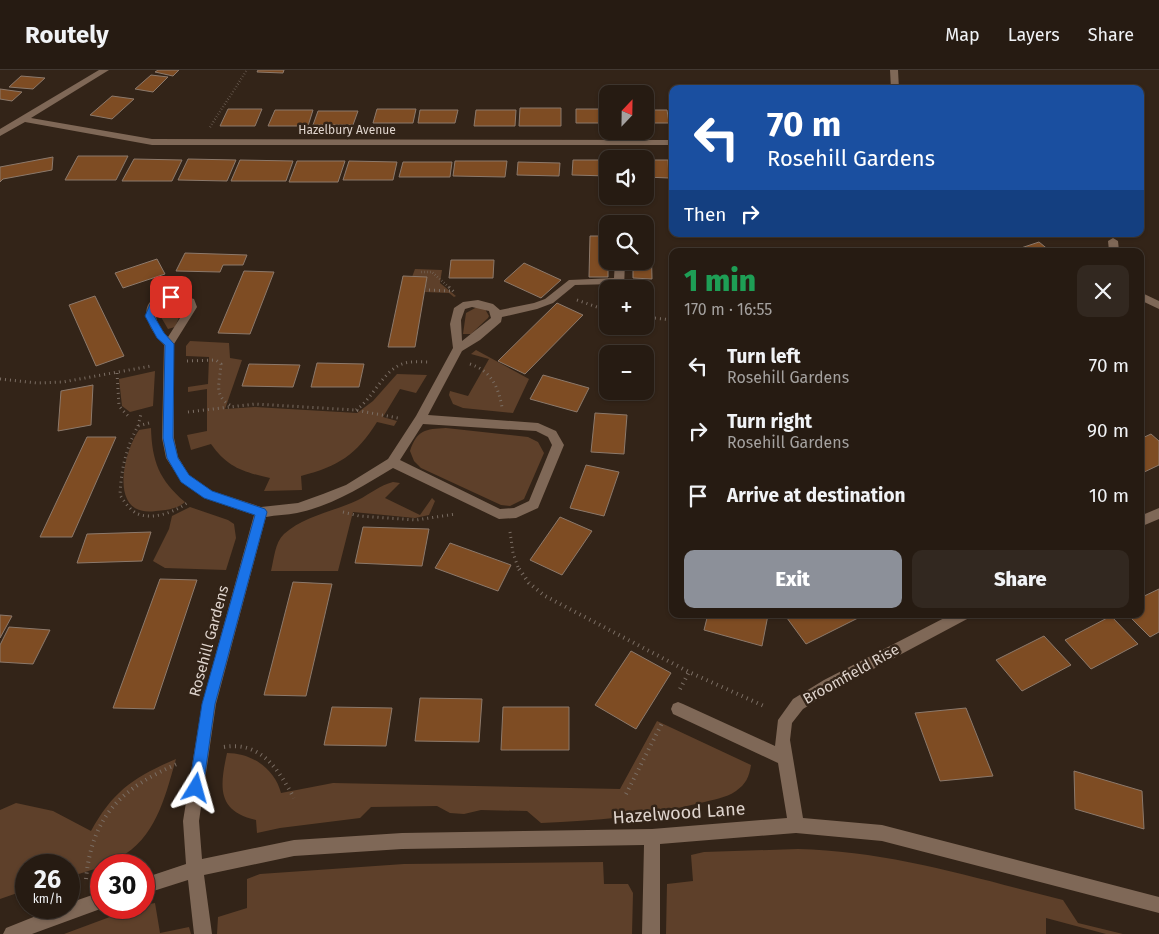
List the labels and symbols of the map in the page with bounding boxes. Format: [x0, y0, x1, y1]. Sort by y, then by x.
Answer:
north arrow [599, 85, 654, 140]
street label: Hazelbury Avenue [298, 123, 396, 137]
pin [150, 276, 192, 318]
street label: Rosehill Gardens [185, 583, 233, 699]
street label: Broomfield Rise [800, 640, 902, 708]
position arrow [169, 761, 221, 813]
street label: Hazelwood Lane [612, 797, 746, 829]
speed limit sign: 30 [90, 854, 155, 919]

